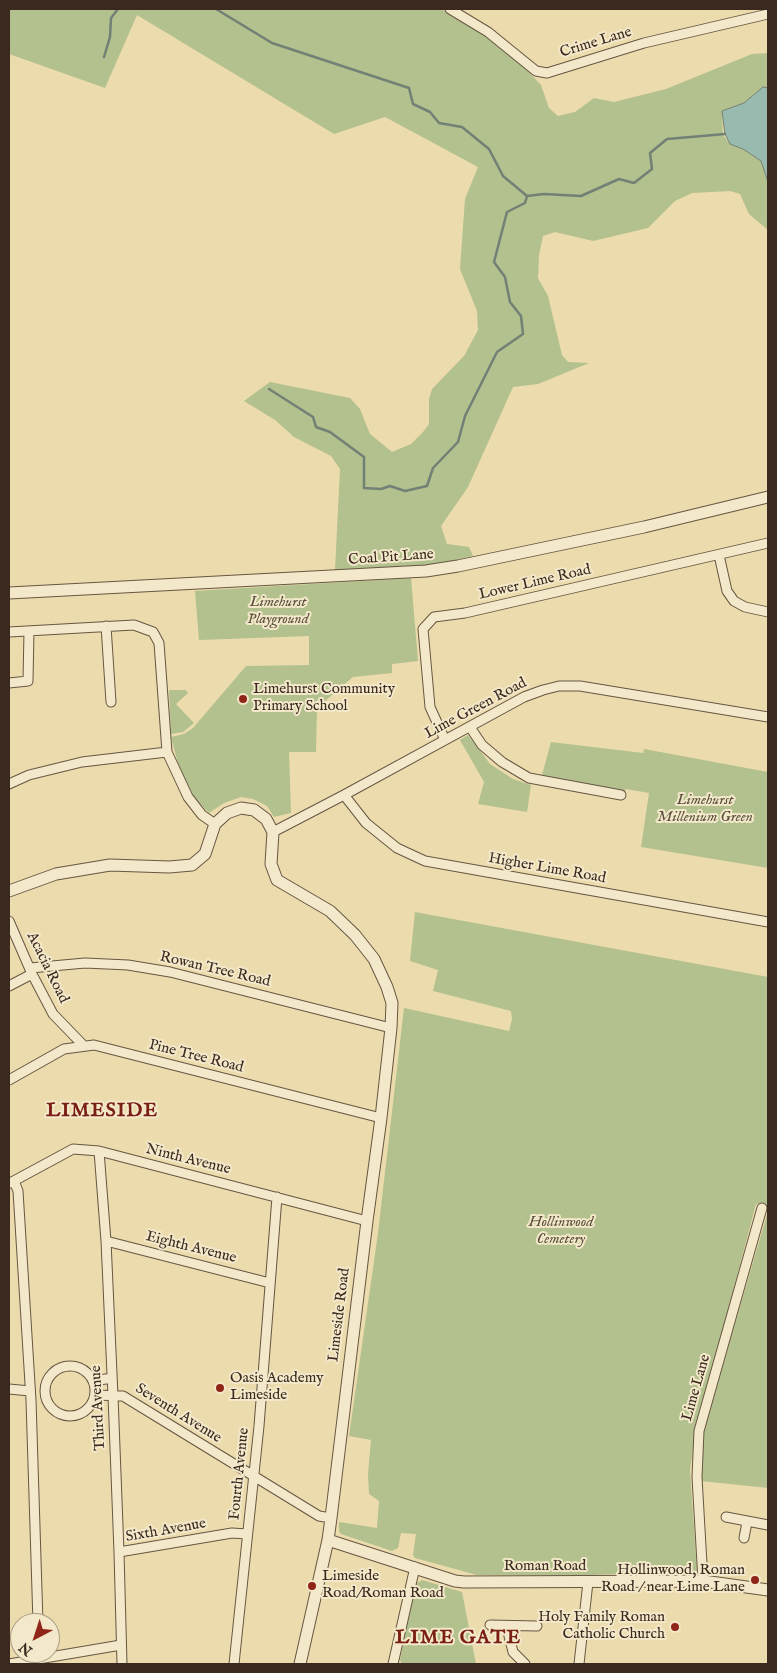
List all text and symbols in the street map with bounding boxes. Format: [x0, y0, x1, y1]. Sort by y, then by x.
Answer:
street label: Crime Lane [558, 24, 634, 62]
street label: Coal Pit Lane [348, 546, 434, 570]
street label: Lower Lime Road [477, 561, 593, 605]
park label: Limehurst Playground [247, 594, 309, 629]
street label: Lime Green Road [422, 675, 530, 743]
place label: Limehurst Community Primary School [253, 681, 395, 716]
marker: Limehurst Community Primary School [237, 693, 249, 705]
park label: Limehurst Millenium Green [657, 792, 753, 827]
street label: Higher Lime Road [487, 850, 607, 888]
street label: Acacia Road [22, 929, 72, 1007]
street label: Rowan Tree Road [158, 949, 272, 991]
street label: Pine Tree Road [147, 1037, 245, 1077]
district label: LIMESIDE [45, 1100, 159, 1124]
street label: Ninth Avenue [144, 1141, 232, 1179]
park label: Hollinwood Cemetery [529, 1214, 593, 1249]
street label: Eighth Avenue [144, 1228, 238, 1268]
street label: Limeside Road [325, 1267, 355, 1363]
street label: Lime Lane [679, 1353, 715, 1423]
street label: Third Avenue [88, 1365, 110, 1451]
place label: Oasis Academy Limeside [230, 1370, 324, 1405]
street label: Seventh Avenue [132, 1380, 224, 1448]
marker: Oasis Academy Limeside [214, 1382, 226, 1394]
street label: Fourth Avenue [226, 1427, 254, 1521]
street label: Sixth Avenue [124, 1515, 208, 1547]
street label: Roman Road [504, 1558, 586, 1576]
place label: Hollinwood, Roman Road / near Lime Lane [601, 1562, 745, 1597]
place label: Limeside Road/Roman Road [322, 1568, 444, 1603]
marker: Hollinwood, Roman Road / near Lime Lane [749, 1574, 761, 1586]
marker: Limeside Road/Roman Road [306, 1580, 318, 1592]
place label: Holy Family Roman Catholic Church [538, 1609, 665, 1644]
north arrow [10, 1613, 60, 1663]
marker: Holy Family Roman Catholic Church [669, 1621, 681, 1633]
district label: LIME GATE [394, 1627, 522, 1651]
text: N [16, 1638, 36, 1660]

